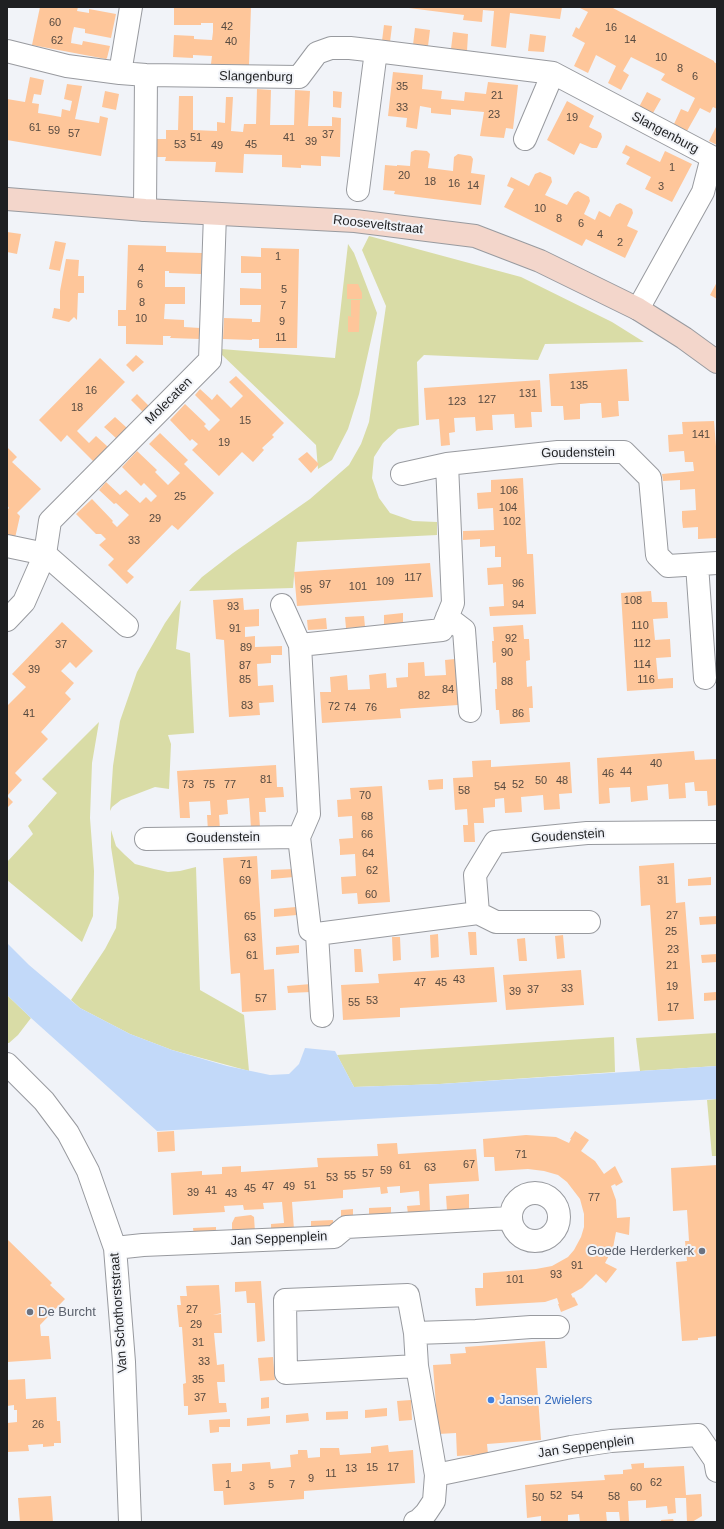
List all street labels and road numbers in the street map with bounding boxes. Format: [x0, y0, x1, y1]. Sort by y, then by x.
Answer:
street label: Slangenburg [219, 69, 293, 85]
street label: Slangenburg [629, 109, 701, 157]
street label: Rooseveltstraat [332, 213, 424, 237]
street label: Molecaten [142, 374, 196, 428]
street label: Goudenstein [541, 445, 615, 461]
street label: Goudenstein [531, 826, 605, 846]
street label: Goudenstein [186, 830, 260, 846]
street label: Jan Seppenplein [230, 1229, 328, 1249]
street label: Van Schothorststraat [107, 1252, 131, 1374]
street label: Jan Seppenplein [537, 1433, 635, 1461]

